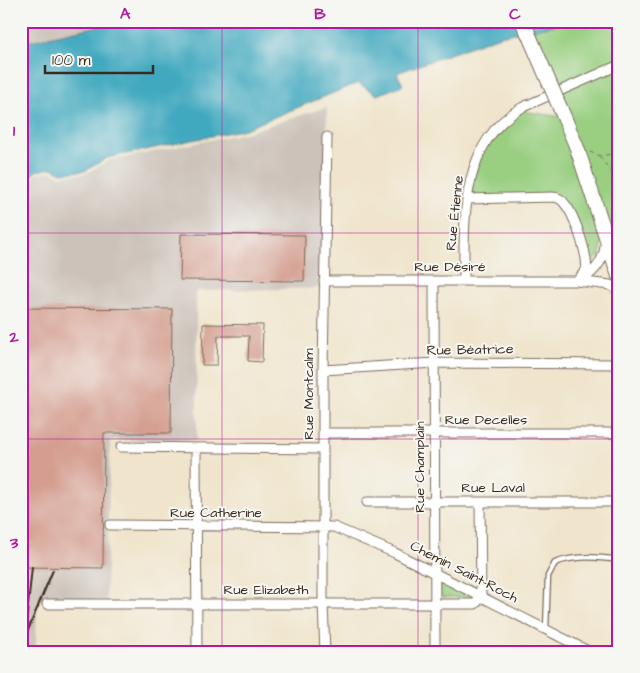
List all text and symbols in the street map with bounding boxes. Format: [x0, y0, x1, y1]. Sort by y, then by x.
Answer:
text: A [120, 3, 131, 25]
text: B [314, 3, 326, 25]
text: C [509, 3, 521, 25]
scale bar [45, 42, 152, 74]
text: 100 m [52, 50, 91, 71]
text: 1 [13, 120, 16, 142]
street label: Rue Étienne [441, 174, 469, 252]
street label: Rue Désiré [414, 257, 486, 277]
text: 2 [8, 326, 19, 348]
street label: Rue Béatrice [426, 339, 514, 361]
street label: Rue Montcalm [299, 348, 319, 440]
street label: Rue Decelles [445, 410, 527, 430]
street label: Rue Champlain [410, 421, 430, 513]
street label: Rue Laval [461, 478, 525, 498]
street label: Rue Catherine [170, 503, 262, 523]
text: 3 [9, 532, 19, 554]
street label: Chemin Saint-Roch [406, 536, 522, 608]
street label: Rue Elizabeth [224, 580, 309, 600]

